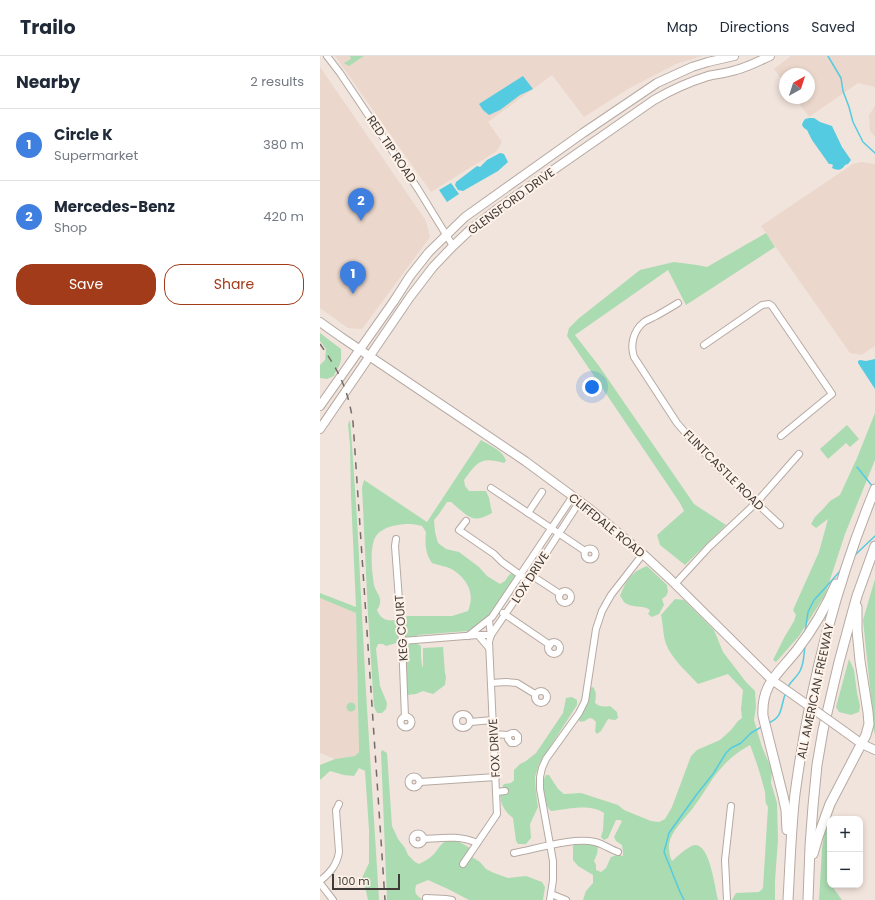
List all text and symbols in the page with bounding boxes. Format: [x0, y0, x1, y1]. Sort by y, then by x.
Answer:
text: Trailo [20, 14, 76, 41]
text: Map [667, 17, 698, 37]
text: Directions [720, 17, 789, 37]
text: Saved [811, 17, 855, 37]
north arrow [779, 68, 815, 104]
text: Nearby [16, 70, 80, 94]
text: 2 results [250, 72, 304, 91]
street label: RED TIP ROAD [363, 112, 421, 186]
text: Circle K [54, 124, 113, 145]
text: 1 [27, 135, 31, 154]
text: 380 m [263, 135, 304, 154]
text: Supermarket [54, 146, 138, 165]
street label: GLENSFORD DRIVE [464, 164, 558, 238]
pin: 2 [348, 188, 374, 221]
text: Mercedes-Benz [54, 196, 175, 217]
text: 2 [25, 207, 33, 226]
text: 420 m [263, 207, 304, 226]
text: Shop [54, 218, 87, 237]
pin: 1 [340, 261, 366, 294]
button: Save [16, 264, 156, 305]
button: Share [164, 264, 304, 305]
your location [582, 377, 602, 397]
street label: FLINTCASTLE ROAD [680, 426, 768, 514]
street label: CLIFFDALE ROAD [565, 489, 649, 561]
street label: LOX DRIVE [507, 548, 553, 606]
street label: KEG COURT [390, 594, 412, 662]
street label: ALL AMERICAN FREEWAY [792, 622, 838, 760]
street label: FOX DRIVE [484, 718, 504, 778]
map controls [827, 816, 863, 888]
button: + [827, 816, 863, 852]
button: − [827, 852, 863, 888]
scale bar [332, 872, 400, 891]
text: 100 m [338, 873, 370, 889]

